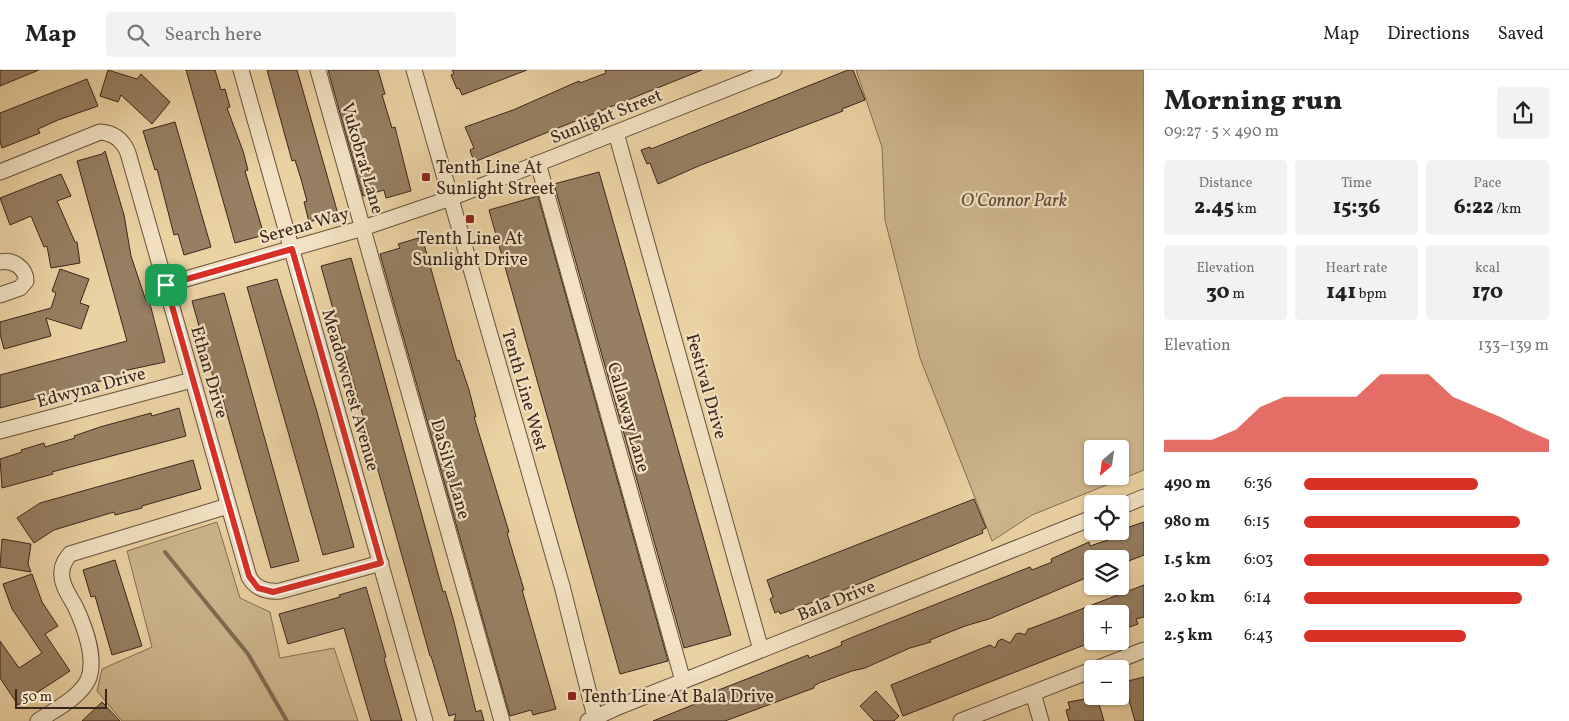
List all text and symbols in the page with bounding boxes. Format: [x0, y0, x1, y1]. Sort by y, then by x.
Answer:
search box [106, 12, 456, 57]
text: Map [25, 18, 76, 52]
icon: search [124, 21, 152, 49]
text: Search here [164, 22, 262, 48]
text: Map [1323, 22, 1359, 47]
text: Directions [1387, 22, 1470, 47]
text: Saved [1498, 22, 1544, 47]
text: Morning run [1164, 82, 1342, 121]
street label: Sunlight Street [547, 84, 666, 151]
button: share [1497, 87, 1549, 139]
street label: Vukobrat Lane [334, 100, 389, 217]
text: 09:27 · 5 × 490 m [1164, 121, 1279, 143]
place label: Tenth Line At Sunlight Street [436, 156, 555, 202]
marker: Tenth Line At Sunlight Street [420, 171, 432, 183]
text: Distance [1199, 174, 1252, 193]
text: Time [1341, 174, 1372, 193]
text: Pace [1474, 174, 1502, 193]
park label: O'Connor Park [961, 189, 1067, 214]
text: 2.45 [1194, 193, 1234, 222]
text: 15:36 [1333, 193, 1380, 222]
text: 6:22 [1454, 193, 1493, 222]
text: km [1234, 200, 1257, 219]
text: /km [1493, 200, 1521, 219]
street label: Serena Way [257, 202, 352, 251]
marker: Tenth Line At Sunlight Drive [464, 213, 476, 225]
place label: Tenth Line At Sunlight Drive [412, 227, 528, 273]
text: Elevation [1196, 259, 1255, 278]
text: Heart rate [1326, 259, 1387, 278]
text: kcal [1475, 259, 1500, 278]
pin [145, 264, 187, 306]
icon: arrive [152, 271, 180, 299]
text: 30 [1206, 278, 1230, 307]
text: 141 [1326, 278, 1356, 307]
text: 170 [1472, 278, 1503, 307]
text: m [1230, 285, 1245, 304]
text: bpm [1356, 285, 1387, 304]
street label: Meadowcrest Avenue [314, 306, 385, 475]
street label: Ethan Drive [183, 323, 234, 422]
street label: Tenth Line West [494, 326, 553, 455]
street label: Festival Drive [679, 331, 733, 442]
text: Elevation [1164, 335, 1231, 357]
text: 133–139 m [1478, 335, 1549, 357]
street label: Callaway Lane [600, 359, 655, 475]
street label: Edwyna Drive [34, 362, 149, 415]
street label: DaSilva Lane [423, 416, 476, 522]
north arrow [1084, 440, 1129, 485]
map controls [1084, 440, 1129, 705]
text: 490 m [1164, 473, 1211, 495]
text: 6:36 [1244, 473, 1272, 495]
button: locate [1084, 495, 1129, 540]
text: 980 m [1164, 511, 1210, 533]
text: 6:15 [1244, 511, 1270, 533]
text: 1.5 km [1164, 549, 1211, 571]
text: 6:03 [1244, 549, 1273, 571]
button: layers [1084, 550, 1129, 595]
street label: Bala Drive [794, 574, 879, 628]
text: 2.0 km [1164, 587, 1215, 609]
text: 6:14 [1244, 587, 1272, 609]
button: + [1084, 605, 1129, 650]
text: 2.5 km [1164, 625, 1213, 647]
text: 6:43 [1244, 625, 1273, 647]
button: − [1084, 660, 1129, 705]
place label: Tenth Line At Bala Drive [582, 685, 774, 710]
scale bar [15, 686, 108, 709]
text: 50 m [22, 688, 52, 707]
marker: Tenth Line At Bala Drive [566, 690, 578, 702]

